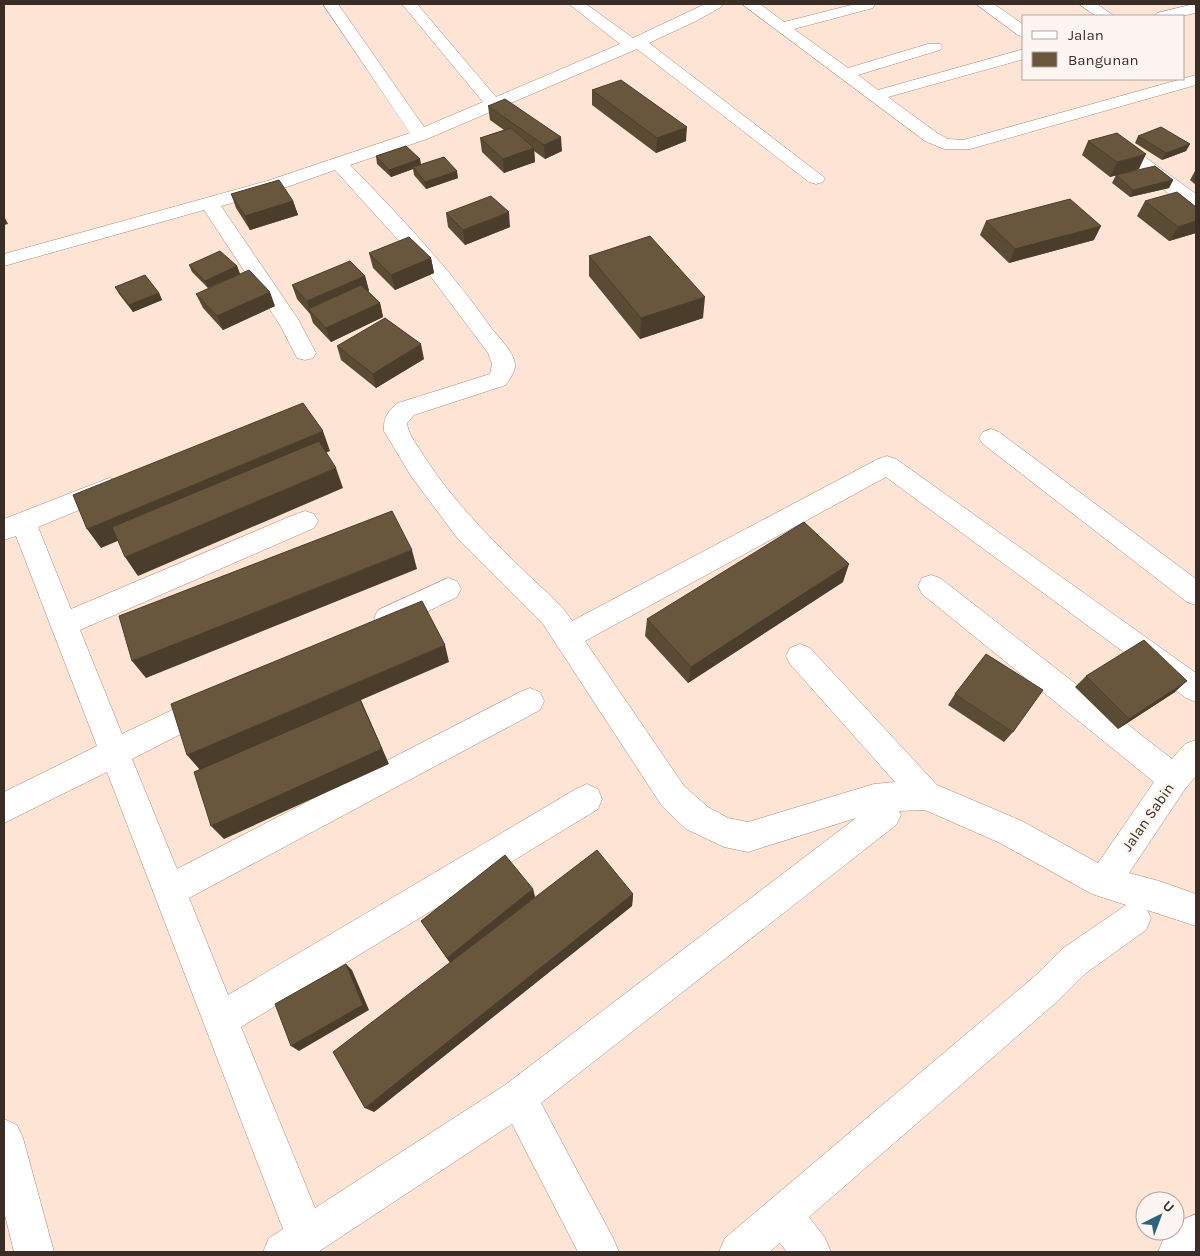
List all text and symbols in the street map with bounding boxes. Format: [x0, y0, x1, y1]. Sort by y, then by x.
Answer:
legend [1022, 15, 1185, 80]
text: Jalan [1068, 26, 1104, 44]
text: Bangunan [1068, 51, 1139, 69]
street label: Jalan Sabin [1118, 779, 1178, 855]
north arrow [1135, 1191, 1185, 1241]
text: U [1159, 1197, 1178, 1216]

